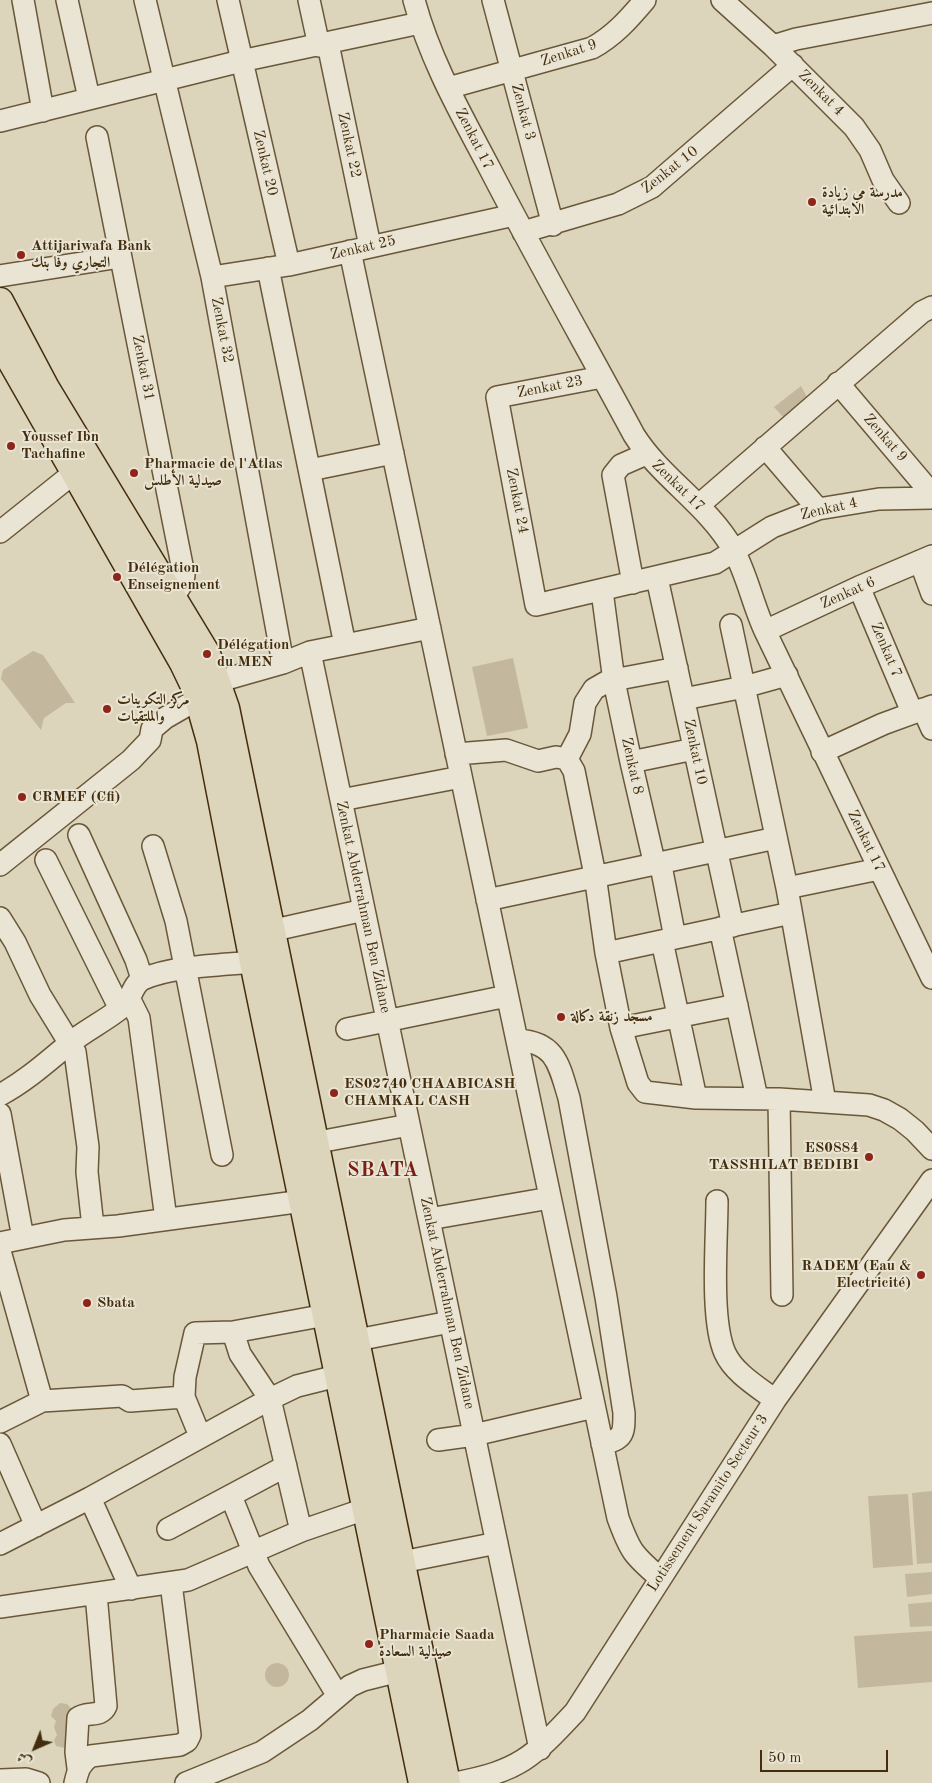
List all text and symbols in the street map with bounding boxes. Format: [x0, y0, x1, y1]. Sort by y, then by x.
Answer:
street label: Zenkat 9 [539, 35, 599, 71]
street label: Zenkat 4 [794, 66, 848, 120]
street label: Zenkat 3 [507, 82, 539, 142]
street label: Zenkat 17 [451, 105, 497, 173]
street label: Zenkat 22 [333, 110, 365, 180]
street label: Zenkat 20 [249, 128, 281, 198]
street label: Zenkat 10 [638, 142, 702, 198]
place label: مدرسة مي زيادة الابتدائية [822, 184, 903, 219]
marker: مدرسة مي زيادة الابتدائية [806, 196, 818, 208]
street label: Zenkat 25 [328, 232, 398, 264]
place label: Attijariwafa Bank التجاري وفا بنك [31, 237, 152, 272]
marker: Attijariwafa Bank التجاري وفا بنك [15, 249, 27, 261]
street label: Zenkat 32 [207, 295, 237, 365]
street label: Zenkat 31 [128, 333, 158, 403]
street label: Zenkat 23 [515, 372, 585, 402]
street label: Zenkat 9 [859, 410, 911, 466]
place label: Youssef Ibn Tachafine [21, 428, 99, 463]
marker: Youssef Ibn Tachafine [5, 440, 17, 452]
place label: Pharmacie de l'Atlas صيدلية الأطلس [144, 455, 282, 490]
street label: Zenkat 17 [648, 456, 708, 516]
street label: Zenkat 24 [502, 466, 532, 536]
marker: Pharmacie de l'Atlas صيدلية الأطلس [128, 467, 140, 479]
street label: Zenkat 4 [799, 494, 859, 524]
place label: Délégation Enseignement [127, 559, 220, 594]
marker: Délégation Enseignement [111, 571, 123, 583]
street label: Zenkat 6 [818, 573, 878, 613]
street label: Zenkat 7 [866, 620, 906, 680]
place label: Délégation du MEN [217, 636, 289, 671]
marker: Délégation du MEN [201, 648, 213, 660]
place label: مركز التكوينات والملتقيات [117, 691, 189, 726]
marker: مركز التكوينات والملتقيات [101, 703, 113, 715]
street label: Zenkat 10 [679, 717, 711, 787]
street label: Zenkat 8 [617, 736, 647, 796]
place label: CRMEF (Cfi) [32, 788, 120, 806]
marker: CRMEF (Cfi) [16, 791, 28, 803]
street label: Zenkat Abderrahman Ben Zidane [332, 799, 394, 1015]
street label: Zenkat 17 [843, 807, 889, 875]
place label: مسجد زنقة دكالة [571, 1008, 653, 1026]
marker: مسجد زنقة دكالة [555, 1011, 567, 1023]
place label: ES02740 CHAABICASH CHAMKAL CASH [344, 1075, 516, 1110]
marker: ES02740 CHAABICASH CHAMKAL CASH [328, 1087, 340, 1099]
place label: ES0884 TASSHILAT BEDIBI [709, 1139, 859, 1174]
marker: ES0884 TASSHILAT BEDIBI [863, 1151, 875, 1163]
district label: SBATA [346, 1159, 420, 1183]
street label: Zenkat Abderrahman Ben Zidane [416, 1195, 478, 1411]
place label: RADEM (Eau & Electricité) [801, 1257, 911, 1292]
marker: RADEM (Eau & Electricité) [915, 1269, 927, 1281]
place label: Sbata [97, 1294, 135, 1312]
marker: Sbata [81, 1297, 93, 1309]
street label: Lotissement Saramito Secteur 3 [644, 1411, 772, 1595]
place label: Pharmacie Saada صيدلية السعادة [379, 1626, 495, 1661]
marker: Pharmacie Saada صيدلية السعادة [363, 1638, 375, 1650]
north arrow [10, 1723, 60, 1773]
scale bar [762, 1740, 890, 1772]
text: ش [15, 1749, 34, 1769]
text: 50 m [768, 1751, 802, 1766]

